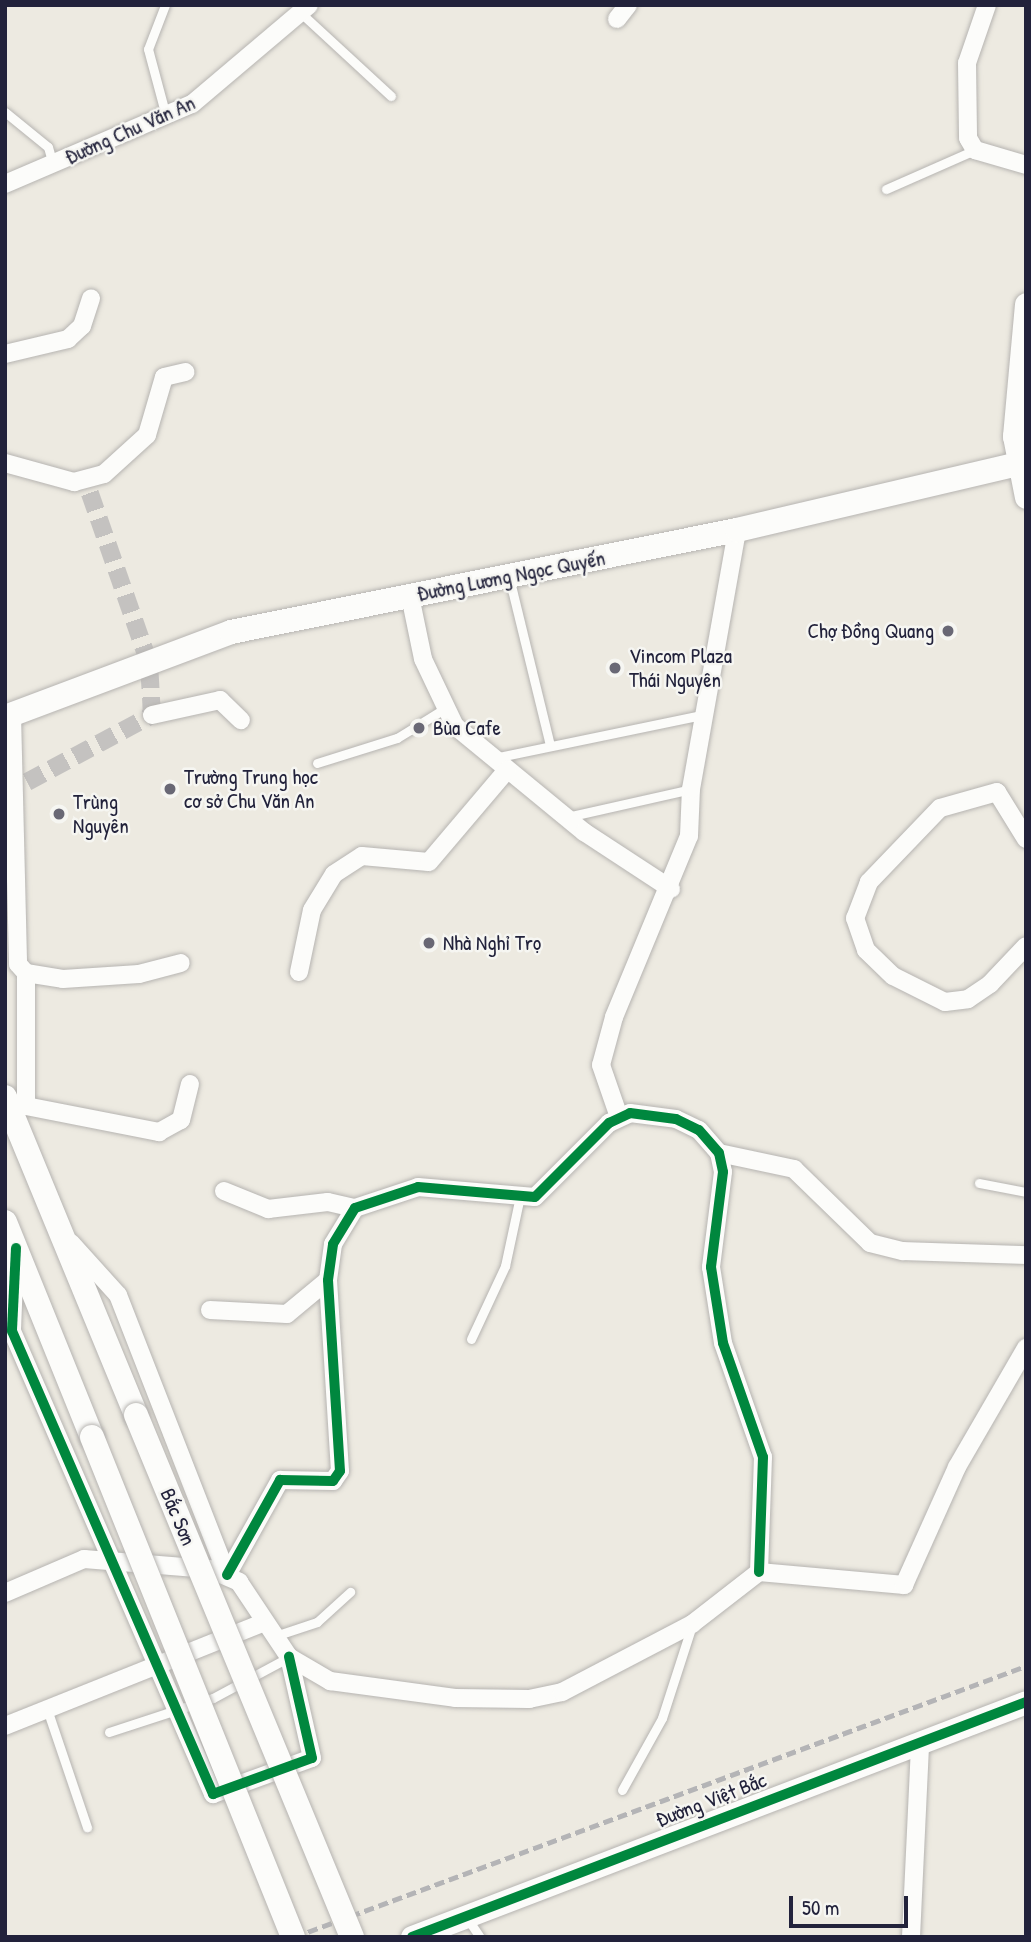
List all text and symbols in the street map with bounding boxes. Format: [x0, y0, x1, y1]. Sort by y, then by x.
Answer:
street label: Đường Chu Văn An [61, 90, 199, 170]
street label: Đường Lương Ngọc Quyến [415, 545, 607, 607]
place label: Chợ Đồng Quang [807, 618, 934, 644]
marker: Chợ Đồng Quang [940, 623, 956, 639]
place label: Vincom Plaza Thái Nguyên [629, 643, 732, 693]
marker: Vincom Plaza Thái Nguyên [607, 660, 623, 676]
place label: Bùa Cafe [433, 715, 501, 741]
marker: Bùa Cafe [411, 720, 427, 736]
place label: Trường Trung học cơ sở Chu Văn An [184, 764, 318, 814]
marker: Trường Trung học cơ sở Chu Văn An [162, 781, 178, 797]
place label: Trùng Nguyên [73, 789, 129, 839]
marker: Trùng Nguyên [51, 806, 67, 822]
place label: Nhà Nghỉ Trọ [443, 930, 541, 956]
marker: Nhà Nghỉ Trọ [421, 935, 437, 951]
street label: Bắc Sơn [155, 1485, 201, 1549]
street label: Đường Việt Bắc [652, 1767, 770, 1833]
scale bar [793, 1882, 912, 1926]
text: 50 m [802, 1893, 839, 1922]

